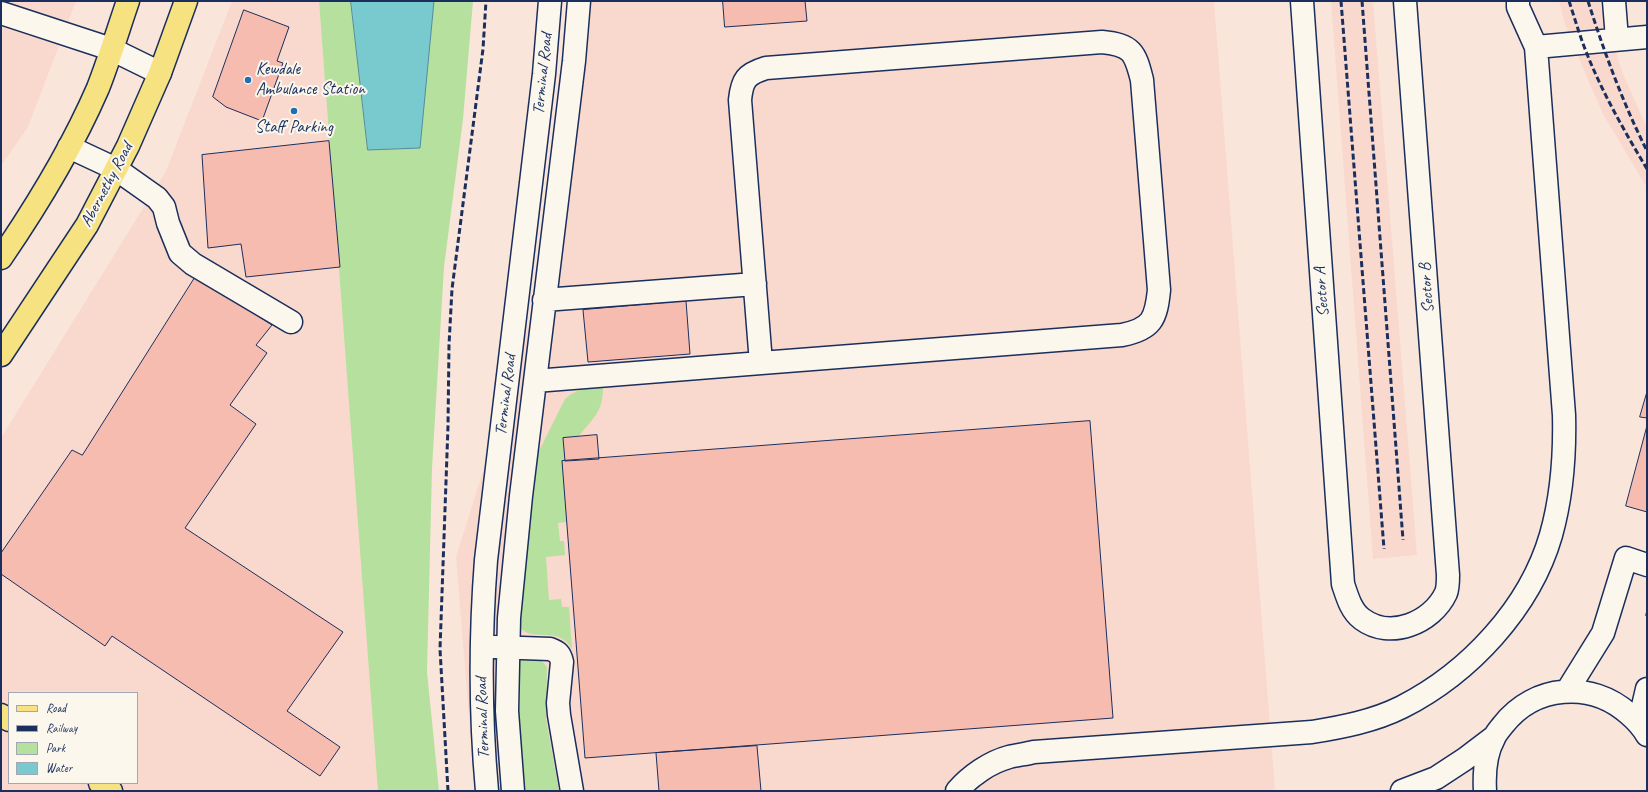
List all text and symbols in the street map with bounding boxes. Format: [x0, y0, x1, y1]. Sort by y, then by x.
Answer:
street label: Terminal Road [529, 32, 557, 116]
place label: Kewdale Ambulance Station [256, 60, 365, 100]
marker: Kewdale Ambulance Station [243, 75, 253, 85]
marker: Staff Parking [289, 106, 299, 116]
place label: Staff Parking [255, 118, 333, 138]
street label: Abernethy Road [76, 139, 138, 231]
street label: Sector B [1415, 262, 1439, 314]
street label: Sector A [1310, 266, 1334, 318]
street label: Terminal Road [491, 353, 521, 437]
street label: Terminal Road [471, 677, 495, 759]
legend [8, 692, 138, 784]
text: Road [46, 700, 66, 716]
text: Railway [46, 720, 77, 736]
text: Park [46, 740, 65, 756]
text: Water [46, 760, 72, 776]

